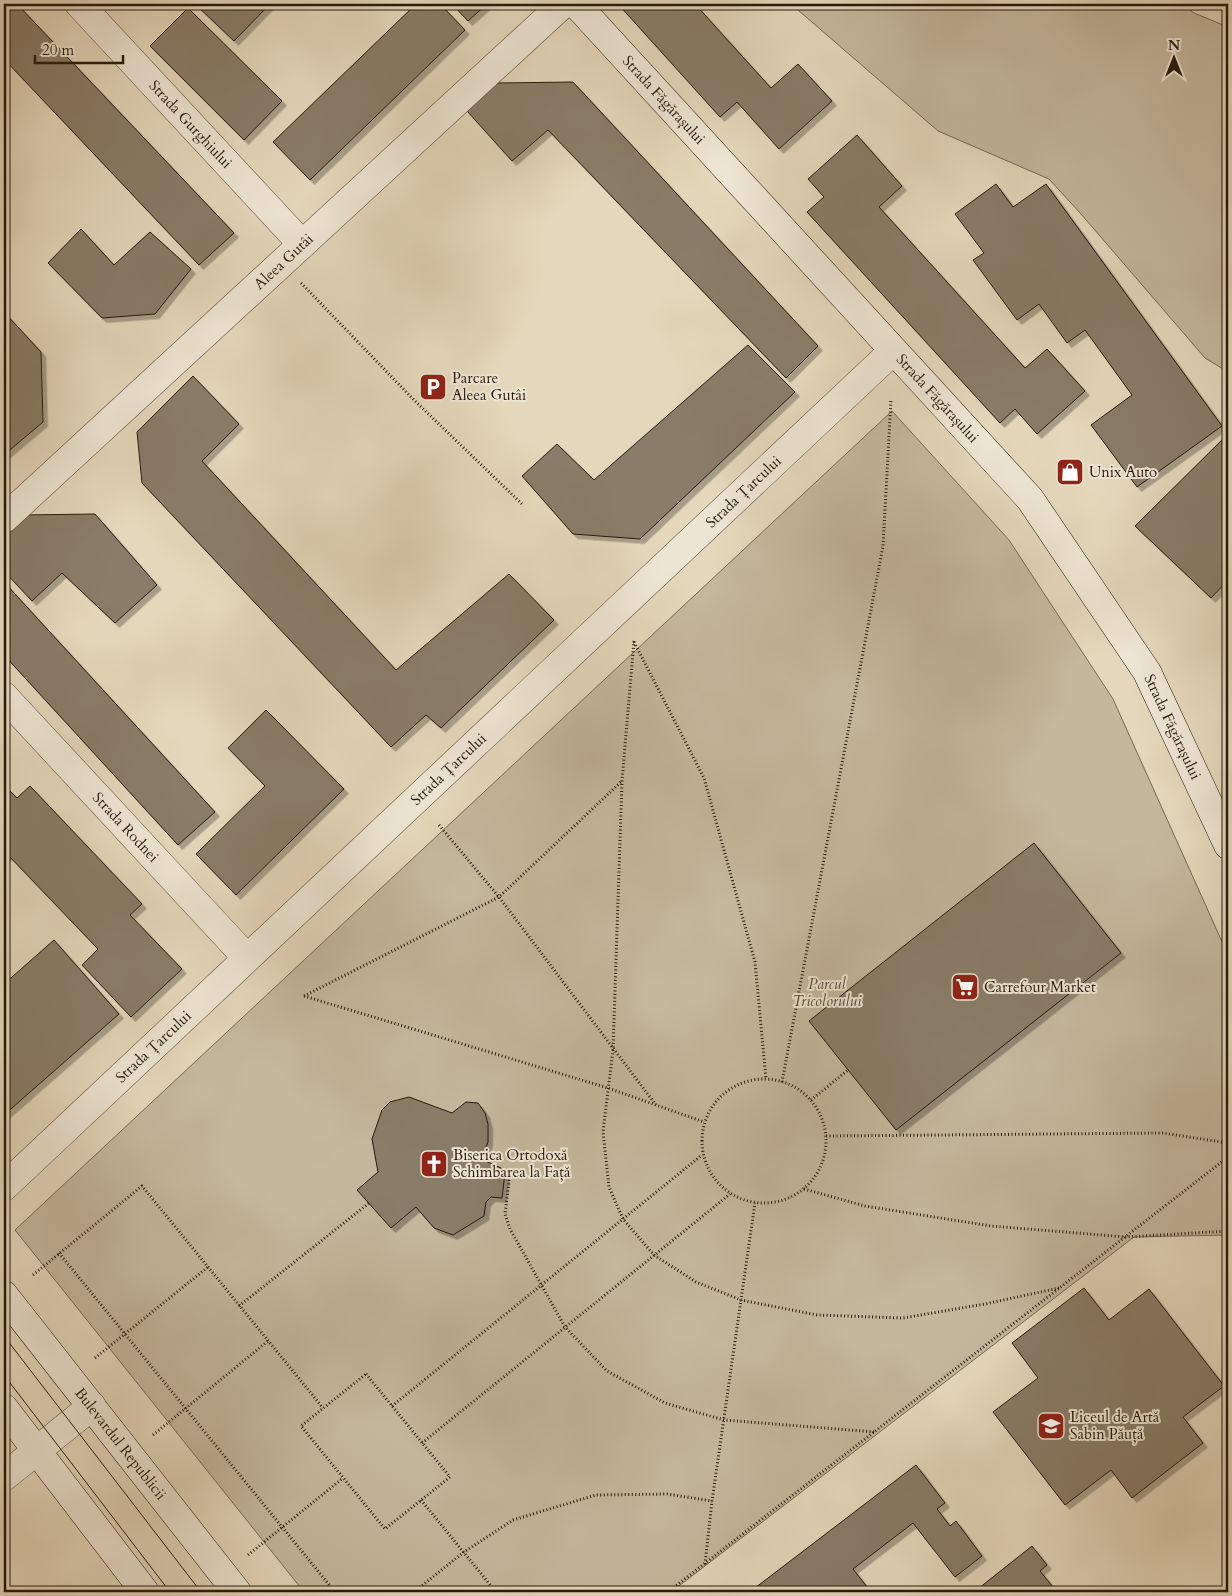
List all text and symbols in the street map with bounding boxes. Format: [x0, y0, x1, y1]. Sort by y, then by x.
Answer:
scale bar [35, 32, 122, 64]
north arrow [1150, 32, 1200, 82]
text: N [1168, 36, 1180, 55]
text: 20 m [42, 40, 74, 60]
street label: Strada Făgărașului [618, 51, 710, 149]
street label: Strada Gurghiului [145, 76, 237, 173]
street label: Aleea Gutâi [249, 229, 318, 294]
street label: Strada Făgărașului [892, 350, 984, 447]
place label: Parcare Aleea Gutâi [452, 368, 526, 405]
parking icon: Parcare Aleea Gutâi [418, 372, 448, 402]
street label: Strada Țarcului [701, 451, 786, 532]
shop icon: Unix Auto [1055, 457, 1085, 487]
place label: Unix Auto [1089, 462, 1157, 482]
street label: Strada Făgărașului [1139, 671, 1206, 783]
street label: Strada Țarcului [406, 729, 491, 810]
street label: Strada Rodnei [88, 788, 163, 867]
supermarket icon: Carrefour Market [950, 972, 980, 1002]
park label: Parcul Tricolorului [793, 974, 862, 1011]
place label: Carrefour Market [984, 977, 1096, 997]
street label: Strada Țarcului [111, 1006, 196, 1087]
place label: Biserica Ortodoxă Schimbarea la Față [453, 1145, 571, 1182]
church icon: Biserica Ortodoxă Schimbarea la Față [419, 1149, 449, 1179]
street label: Bulevardul Republicii [70, 1383, 171, 1504]
place label: Liceul de Artă Sabin Păuță [1070, 1407, 1160, 1444]
school or university icon: Liceul de Artă Sabin Păuță [1036, 1411, 1066, 1441]

